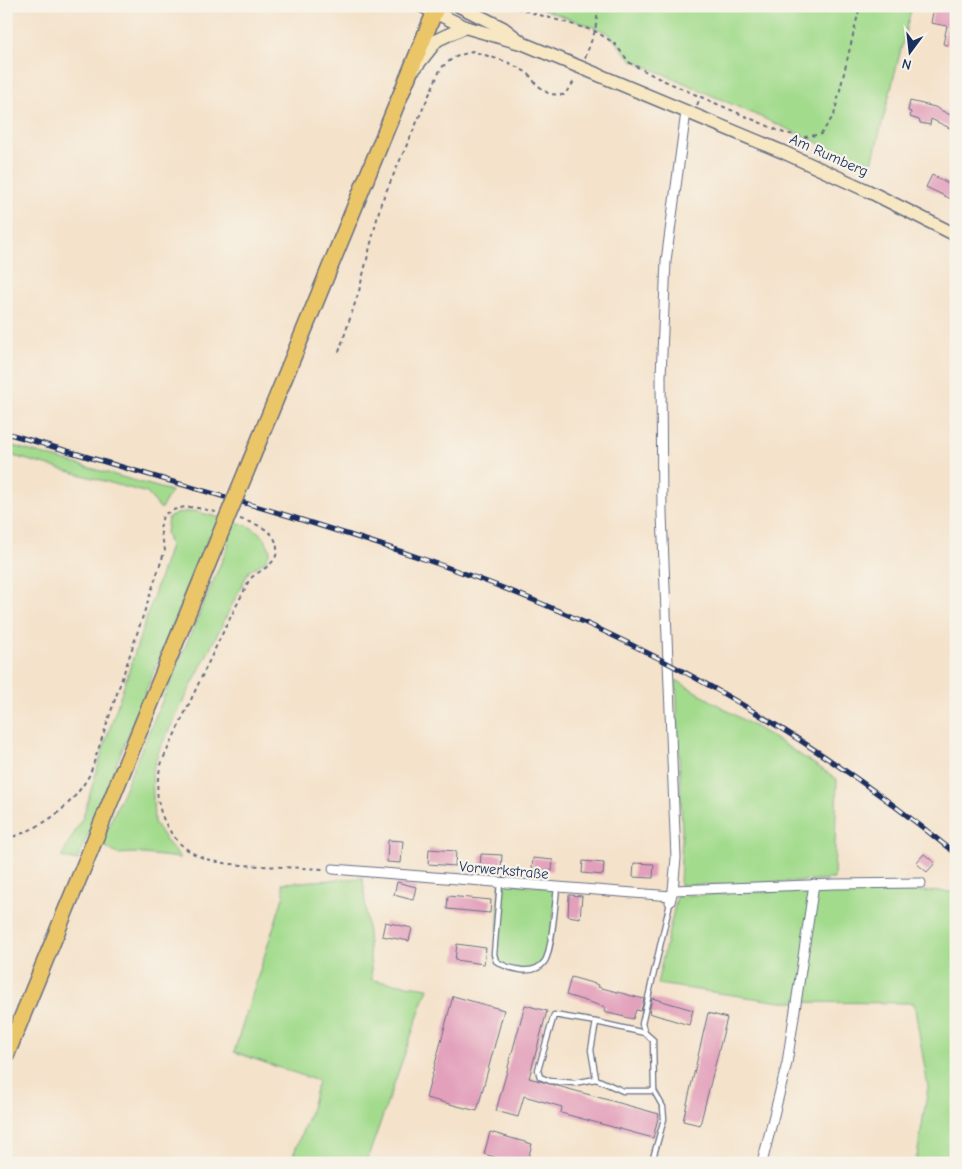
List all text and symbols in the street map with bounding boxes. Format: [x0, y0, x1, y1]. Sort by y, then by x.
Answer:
north arrow [884, 28, 934, 78]
text: N [900, 55, 913, 73]
street label: Am Rumberg [787, 130, 871, 180]
street label: Vorwerkstraße [458, 857, 550, 883]

